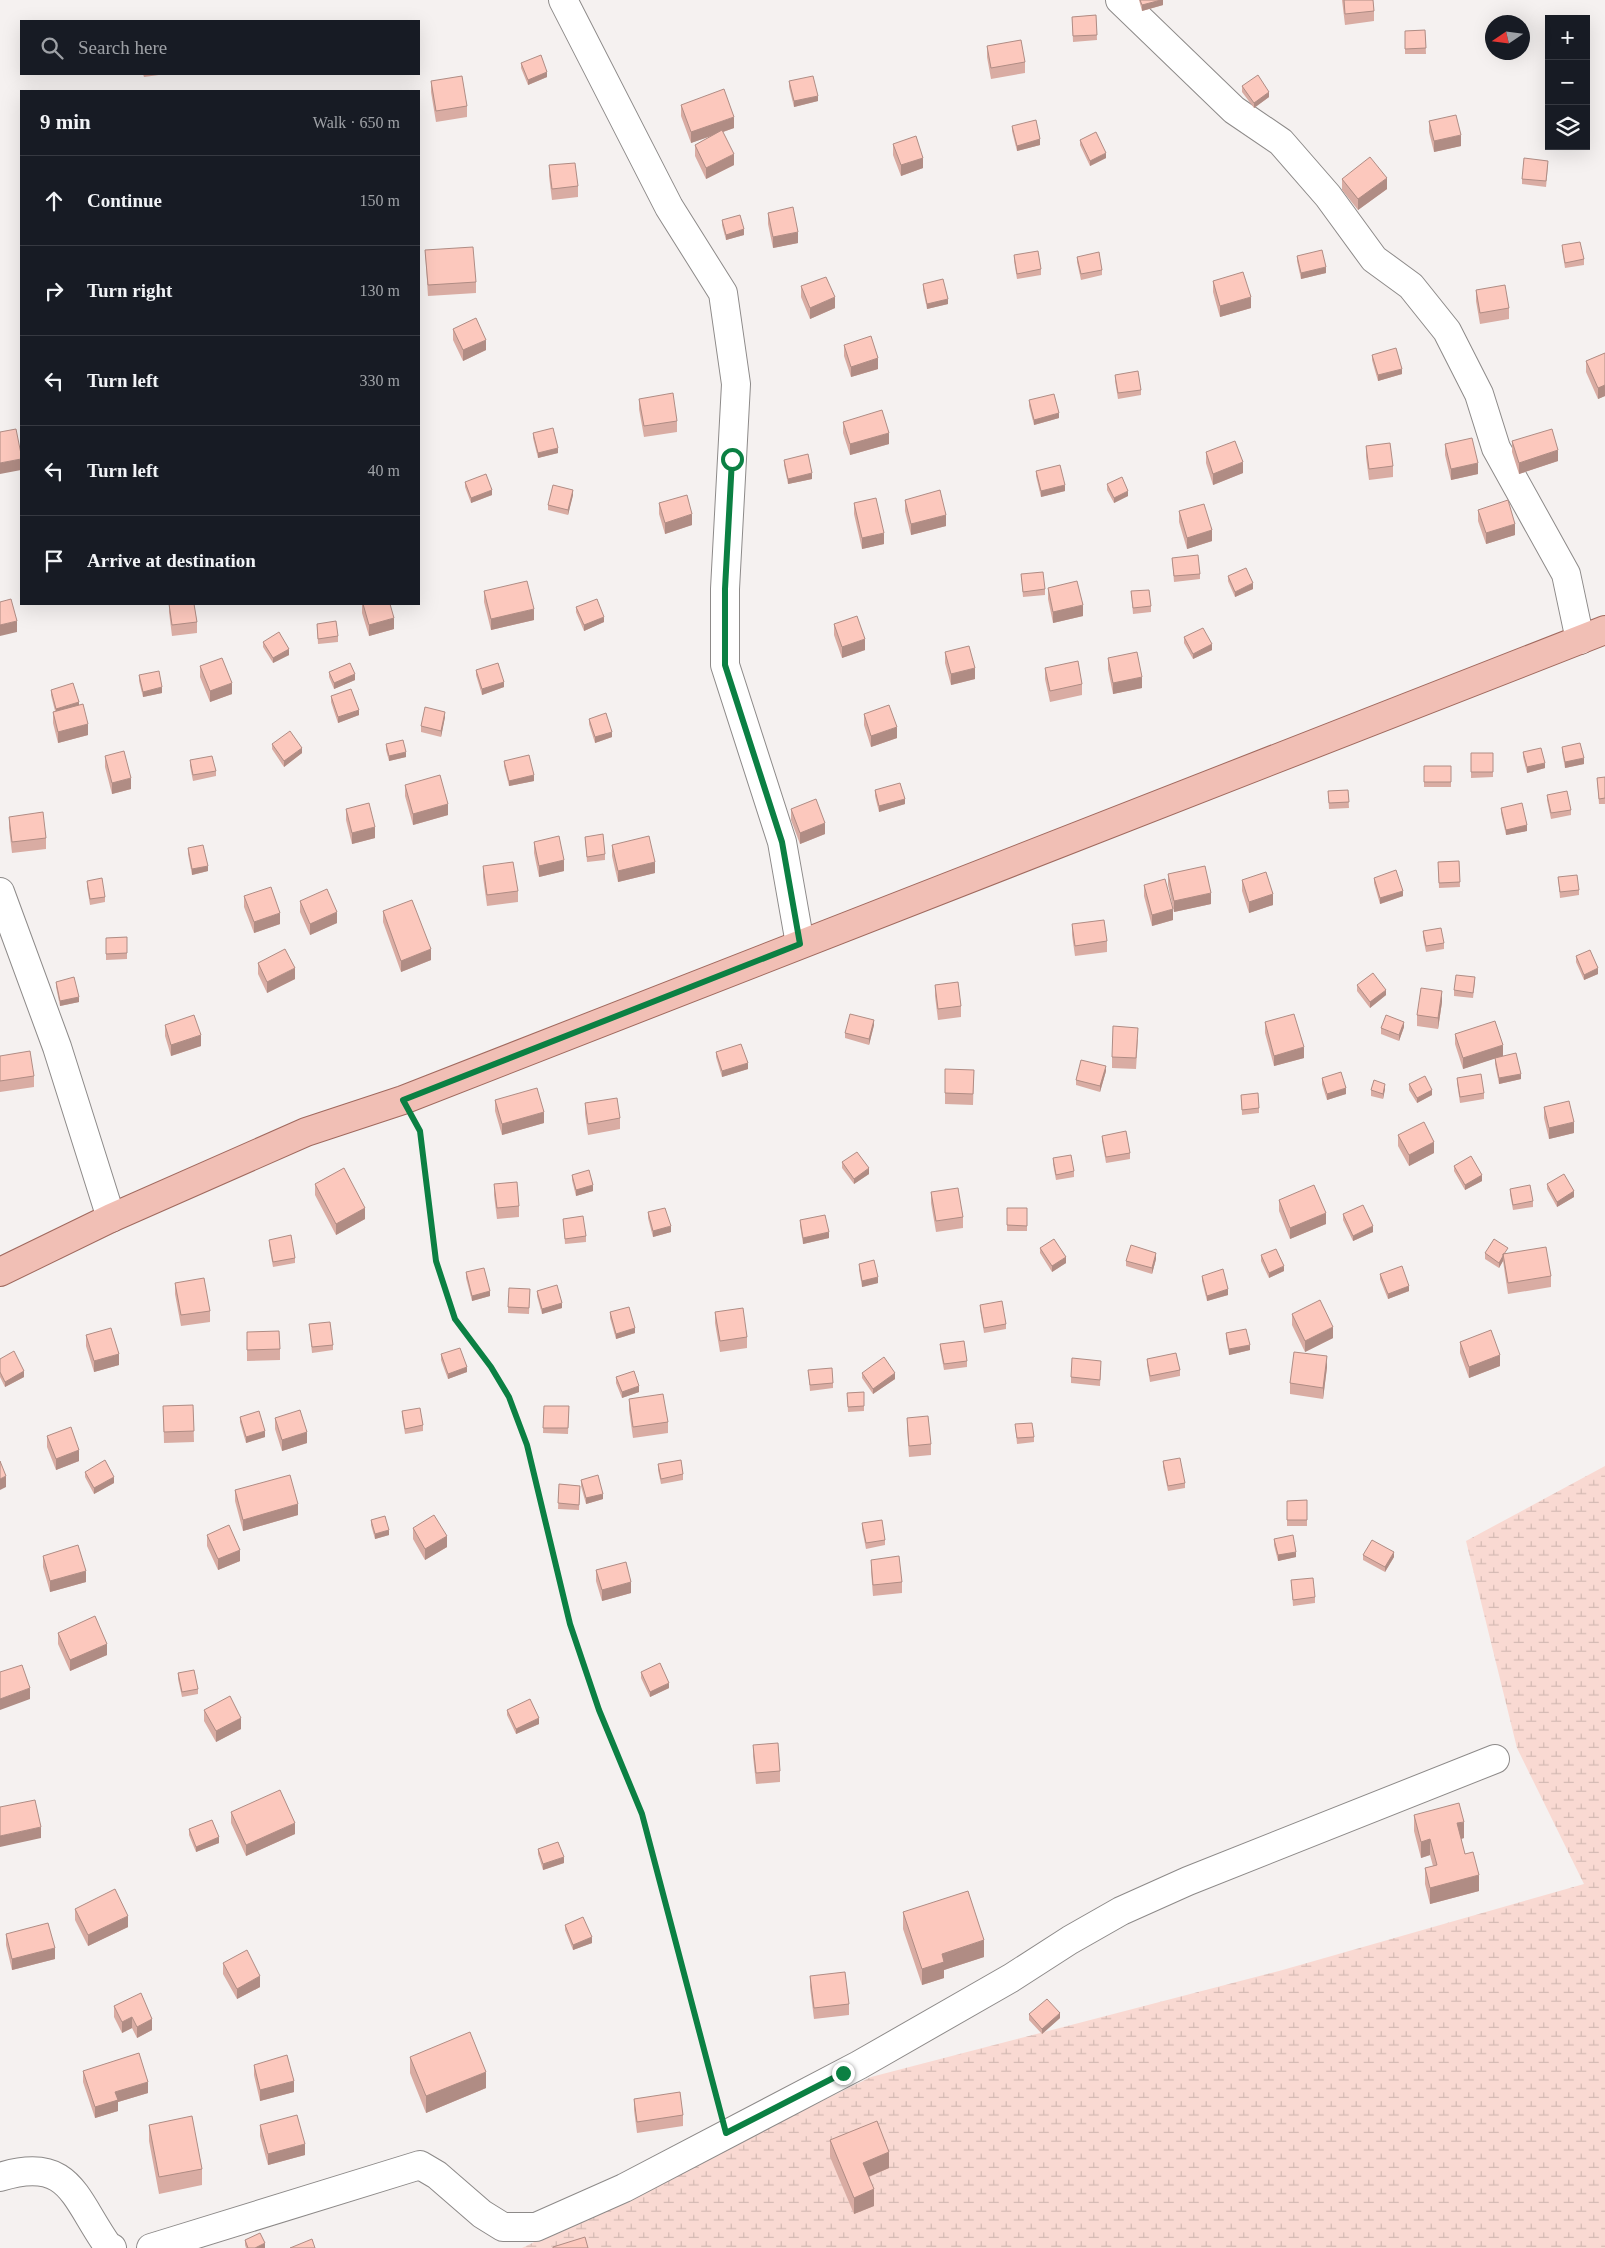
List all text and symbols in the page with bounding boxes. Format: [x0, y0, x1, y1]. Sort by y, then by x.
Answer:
north arrow [1485, 15, 1530, 60]
map controls [1545, 15, 1590, 150]
button: + [1545, 15, 1590, 60]
search box [20, 20, 420, 75]
icon: search [38, 34, 66, 62]
text: Search here [78, 37, 167, 58]
button: − [1545, 60, 1590, 105]
button: layers [1545, 105, 1590, 150]
text: 9 min [40, 110, 91, 134]
text: Walk · 650 m [313, 114, 400, 131]
icon: ahead [40, 187, 68, 215]
text: Continue [87, 190, 162, 211]
text: 150 m [360, 192, 400, 209]
icon: right [40, 277, 68, 305]
text: Turn right [87, 280, 172, 301]
text: 130 m [360, 282, 400, 299]
icon: left [40, 367, 68, 395]
text: Turn left [87, 370, 159, 391]
text: 330 m [360, 372, 400, 389]
route start [721, 448, 744, 471]
icon: left [40, 457, 68, 485]
text: Turn left [87, 460, 159, 481]
text: 40 m [368, 462, 400, 479]
icon: arrive [40, 547, 68, 575]
text: Arrive at destination [87, 550, 256, 571]
route end [832, 2062, 855, 2085]

